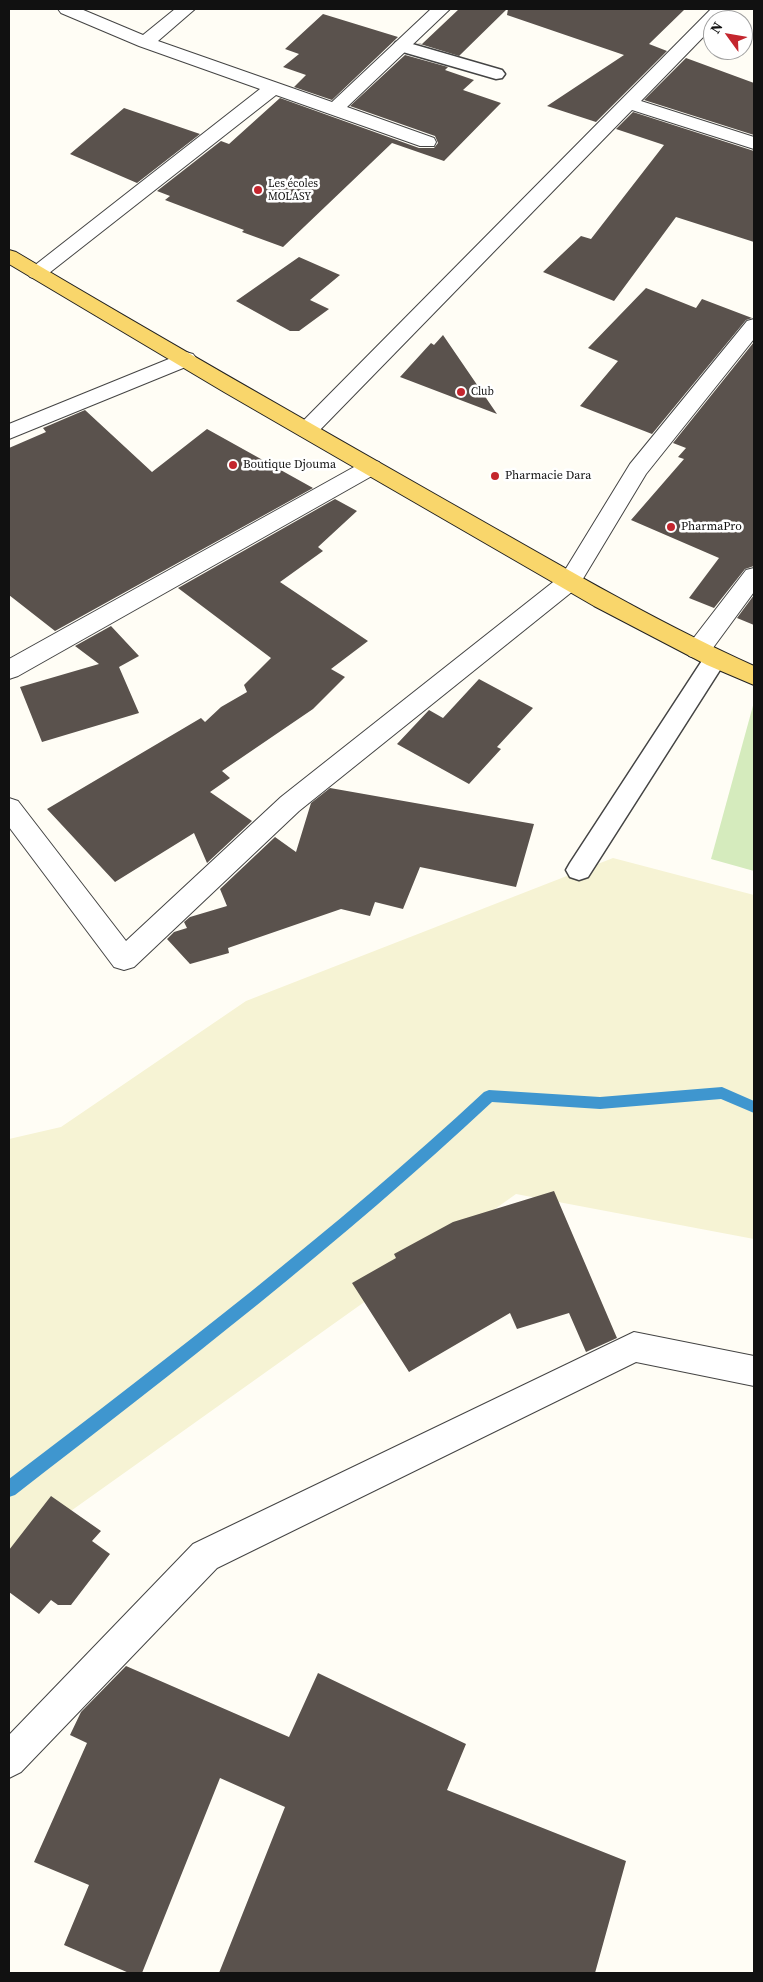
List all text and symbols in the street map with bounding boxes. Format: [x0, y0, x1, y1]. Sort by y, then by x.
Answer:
north arrow [703, 10, 753, 60]
text: N [705, 18, 727, 37]
place label: Les écoles MOLASY [268, 177, 318, 203]
marker: Les écoles MOLASY [252, 184, 264, 196]
place label: Club [471, 385, 494, 399]
marker: Club [455, 386, 467, 398]
place label: Boutique Djouma [243, 458, 336, 472]
marker: Boutique Djouma [227, 459, 239, 471]
place label: Pharmacie Dara [505, 469, 591, 483]
marker: Pharmacie Dara [489, 470, 501, 482]
place label: PharmaPro [681, 520, 742, 534]
marker: PharmaPro [665, 521, 677, 533]

